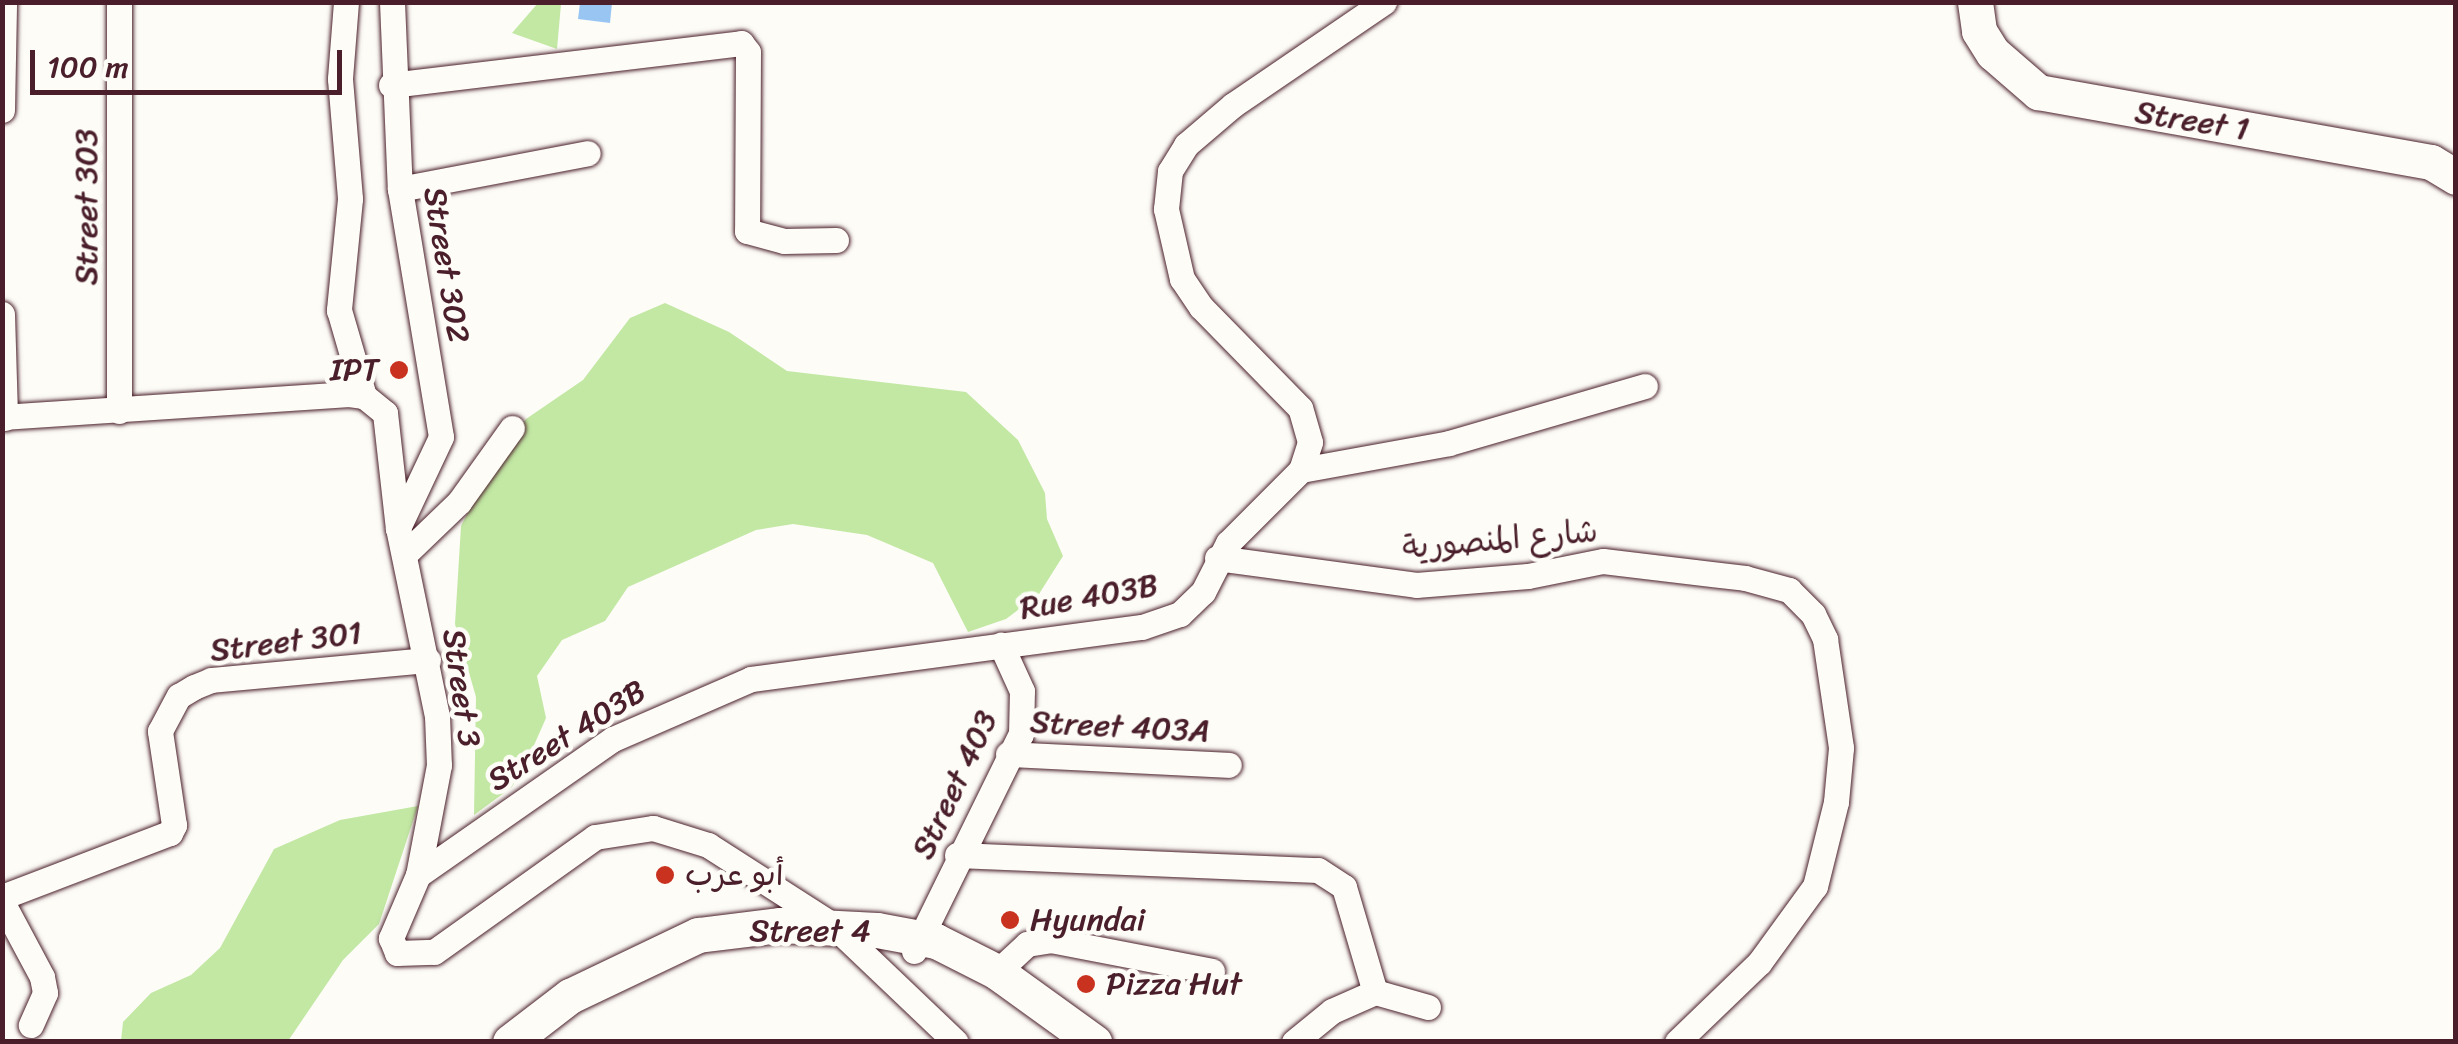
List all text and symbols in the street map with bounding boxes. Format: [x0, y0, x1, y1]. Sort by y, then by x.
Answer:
scale bar [35, 30, 348, 92]
text: 100 m [47, 40, 129, 94]
street label: Street 1 [2132, 93, 2252, 149]
street label: Street 303 [68, 129, 106, 285]
street label: Street 302 [415, 184, 477, 346]
place label: IPT [330, 351, 379, 389]
marker: IPT [388, 359, 410, 381]
street label: شارع المنصورية [1401, 512, 1599, 568]
street label: Rue 403B [1017, 566, 1161, 628]
street label: Street 301 [208, 614, 364, 670]
street label: Street 3 [434, 626, 488, 750]
street label: Street 403B [481, 672, 653, 800]
street label: Street 403A [1029, 703, 1211, 751]
street label: Street 403 [904, 705, 1006, 865]
place label: أبو عرب [685, 856, 784, 894]
marker: أبو عرب [654, 864, 676, 886]
place label: Hyundai [1030, 901, 1145, 939]
marker: Hyundai [999, 909, 1021, 931]
street label: Street 4 [749, 912, 871, 950]
place label: Pizza Hut [1106, 965, 1243, 1003]
marker: Pizza Hut [1075, 973, 1097, 995]

